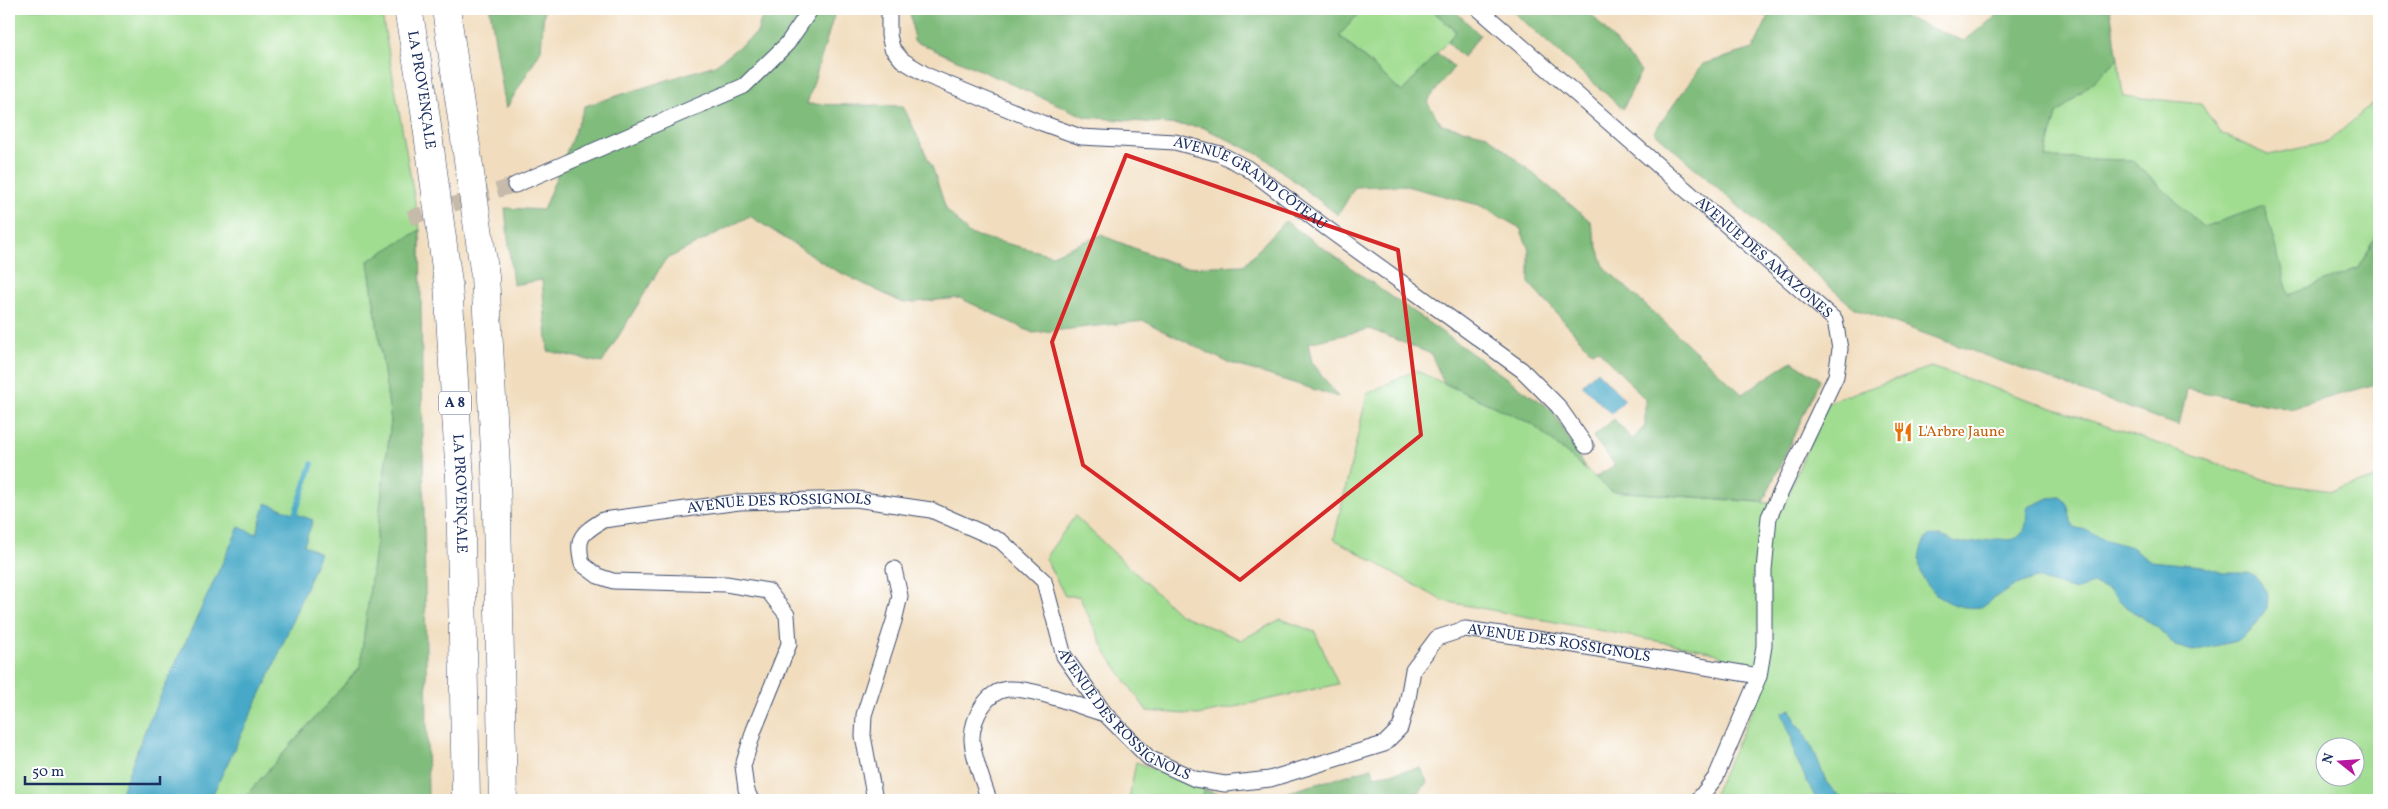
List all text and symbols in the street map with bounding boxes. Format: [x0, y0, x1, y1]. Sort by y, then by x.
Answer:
street label: LA PROVENÇALE [401, 29, 440, 150]
street label: AVENUE GRAND CÔTEAU [1171, 132, 1331, 235]
street label: AVENUE DES AMAZONES [1690, 192, 1837, 324]
road number: A 8 [439, 392, 471, 414]
restaurant icon: L'Arbre Jaune [1892, 421, 1914, 443]
place label: L'Arbre Jaune [1918, 422, 2005, 443]
street label: LA PROVENÇALE [447, 433, 472, 554]
street label: AVENUE DES ROSSIGNOLS [686, 488, 873, 519]
street label: AVENUE DES ROSSIGNOLS [1466, 619, 1652, 668]
street label: AVENUE DES ROSSIGNOLS [1052, 646, 1194, 786]
north arrow [2316, 736, 2366, 786]
text: N [2318, 751, 2340, 766]
scale bar [25, 754, 160, 786]
text: 50 m [32, 762, 64, 783]

